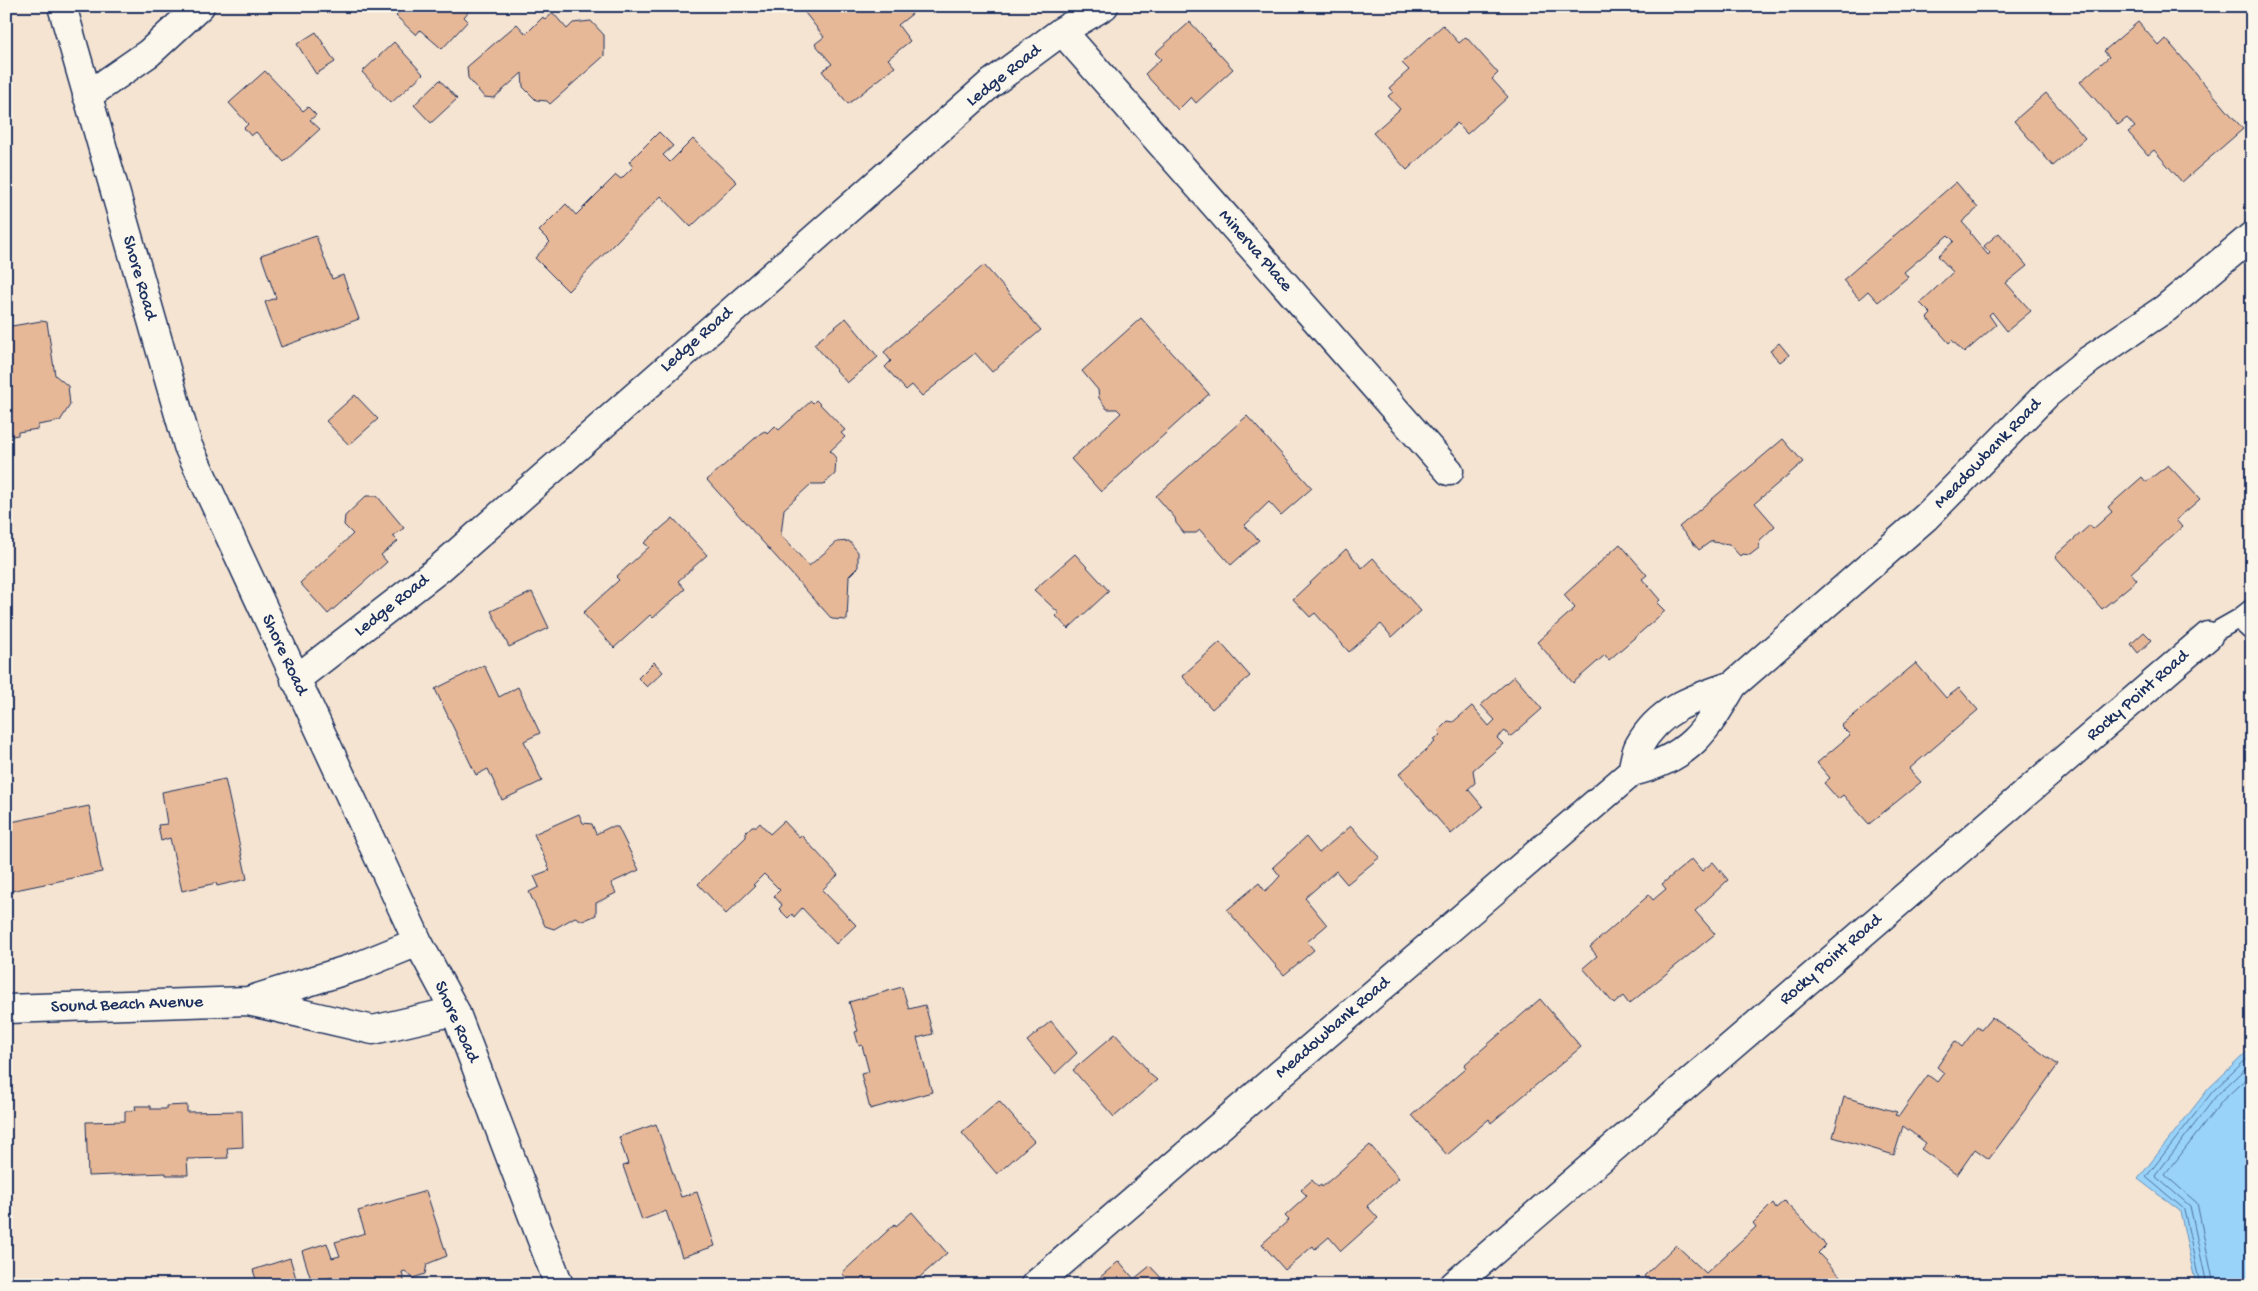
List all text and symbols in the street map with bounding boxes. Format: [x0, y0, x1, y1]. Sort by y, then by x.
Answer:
street label: Ledge Road [962, 39, 1047, 112]
street label: Minerva Place [1214, 206, 1297, 297]
street label: Shore Road [117, 233, 161, 324]
street label: Ledge Road [656, 302, 739, 377]
street label: Meadowbank Road [1930, 393, 2047, 514]
street label: Ledge Road [350, 569, 435, 642]
street label: Shore Road [256, 611, 312, 700]
street label: Rocky Point Road [2083, 645, 2195, 746]
street label: Rocky Point Road [1776, 909, 1888, 1010]
street label: Meadowbank Road [1271, 971, 1396, 1084]
street label: Shore Road [429, 978, 484, 1067]
street label: Sound Beach Avenue [51, 992, 204, 1018]

